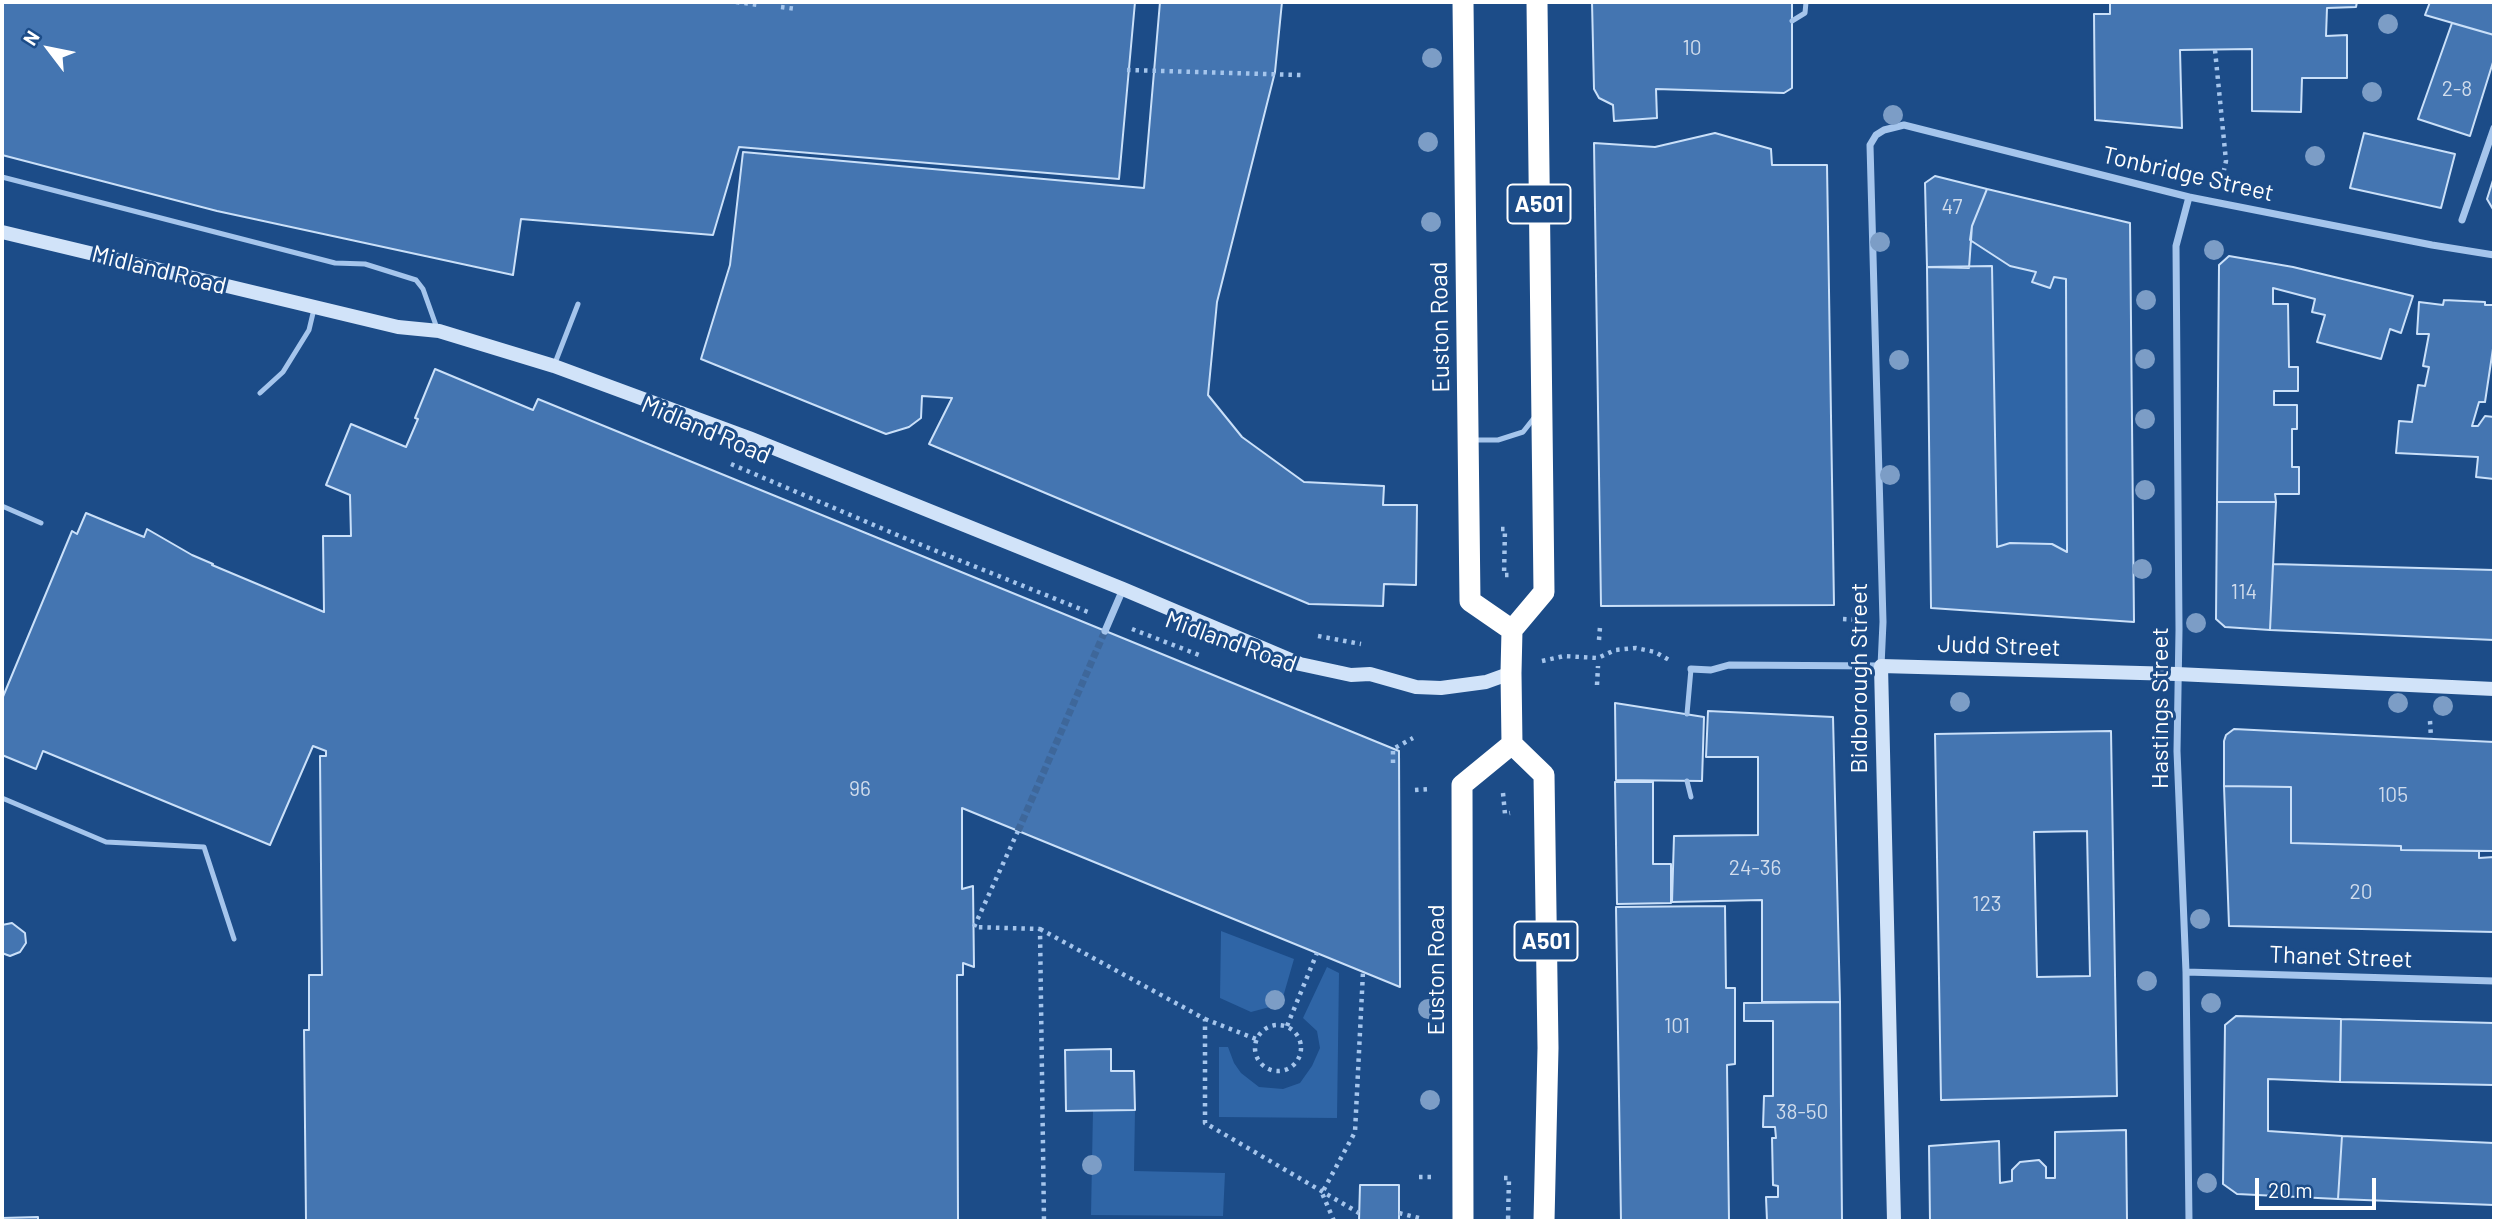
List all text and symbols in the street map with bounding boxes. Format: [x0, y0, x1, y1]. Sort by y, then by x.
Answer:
north arrow [14, 14, 84, 84]
text: N [18, 26, 44, 49]
house number: 10 [1682, 35, 1702, 61]
house number: 2-8 [2442, 76, 2472, 102]
street label: Tonbridge Street [2100, 140, 2276, 208]
road number: A501 [1508, 184, 1570, 224]
house number: 47 [1942, 194, 1962, 220]
street label: Midland Road [89, 239, 229, 301]
street label: Euston Road [1424, 261, 1456, 393]
street label: Midland Road [637, 390, 775, 470]
house number: 114 [2231, 579, 2257, 605]
street label: Bidborough Street [1845, 583, 1873, 773]
street label: Midland Road [1161, 605, 1301, 679]
street label: Hastings Street [2146, 627, 2174, 789]
street label: Judd Street [1937, 629, 2061, 663]
house number: 96 [849, 776, 871, 802]
house number: 105 [2378, 782, 2408, 808]
house number: 24-36 [1729, 855, 1781, 881]
house number: 20 [2349, 879, 2373, 905]
house number: 123 [1972, 891, 2002, 917]
street label: Euston Road [1422, 904, 1450, 1036]
road number: A501 [1514, 922, 1578, 960]
street label: Thanet Street [2269, 940, 2413, 974]
house number: 101 [1664, 1013, 1690, 1039]
house number: 38-50 [1776, 1099, 1828, 1125]
scale bar [2258, 1164, 2379, 1208]
text: 20 m [2268, 1177, 2313, 1202]

